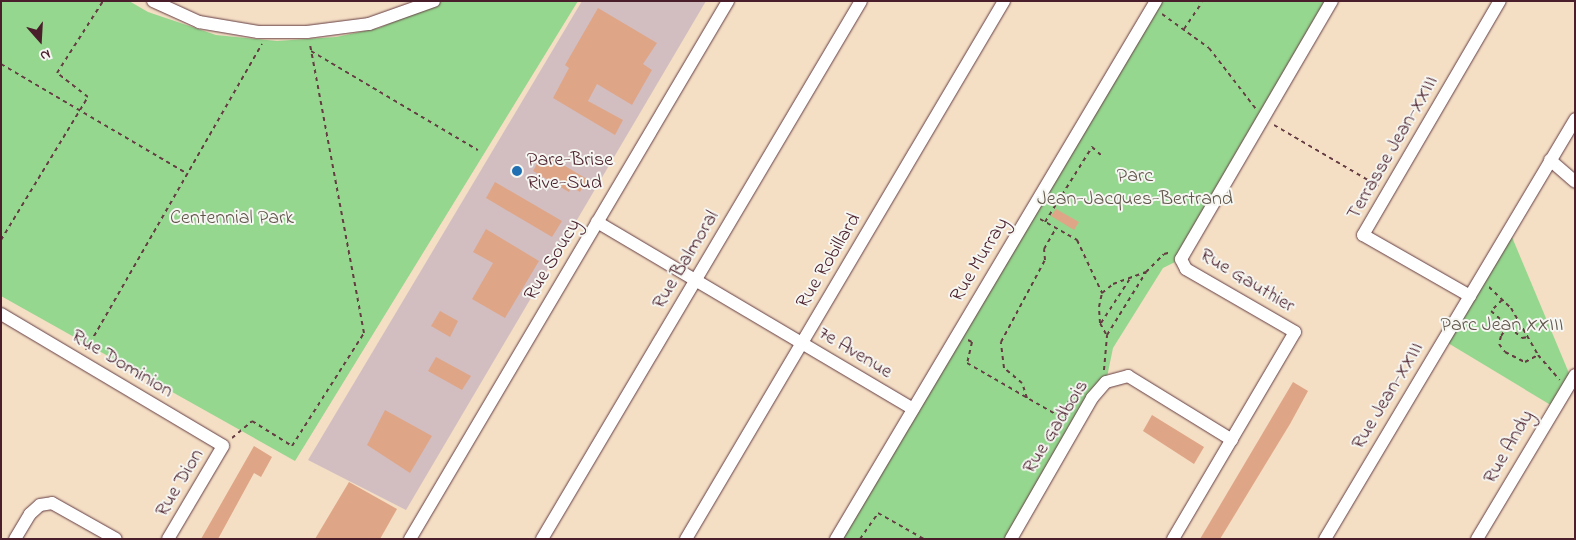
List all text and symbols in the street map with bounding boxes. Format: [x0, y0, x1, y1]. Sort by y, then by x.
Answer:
north arrow [15, 15, 65, 65]
text: N [37, 43, 53, 66]
street label: Terrasse Jean-XXIII [1342, 72, 1444, 224]
place label: Pare-Brise Rive-Sud [527, 148, 613, 195]
park label: Parc Jean-Jacques-Bertrand [1037, 164, 1233, 211]
marker: Pare-Brise Rive-Sud [511, 165, 523, 177]
park label: Centennial Park [170, 206, 294, 230]
street label: Rue Balmoral [647, 207, 725, 313]
street label: Rue Robillard [791, 209, 867, 313]
street label: Rue Murray [945, 213, 1015, 307]
street label: Rue Soucy [519, 215, 587, 305]
street label: Rue Gauthier [1195, 243, 1299, 319]
park label: Parc Jean XXIII [1441, 313, 1563, 337]
street label: 7e Avenue [814, 322, 896, 384]
street label: Rue Dominion [67, 324, 177, 404]
street label: Rue Jean-XXIII [1347, 338, 1429, 454]
street label: Rue Gadbois [1018, 376, 1094, 478]
street label: Rue Andy [1478, 406, 1540, 488]
street label: Rue Dion [150, 445, 210, 521]

